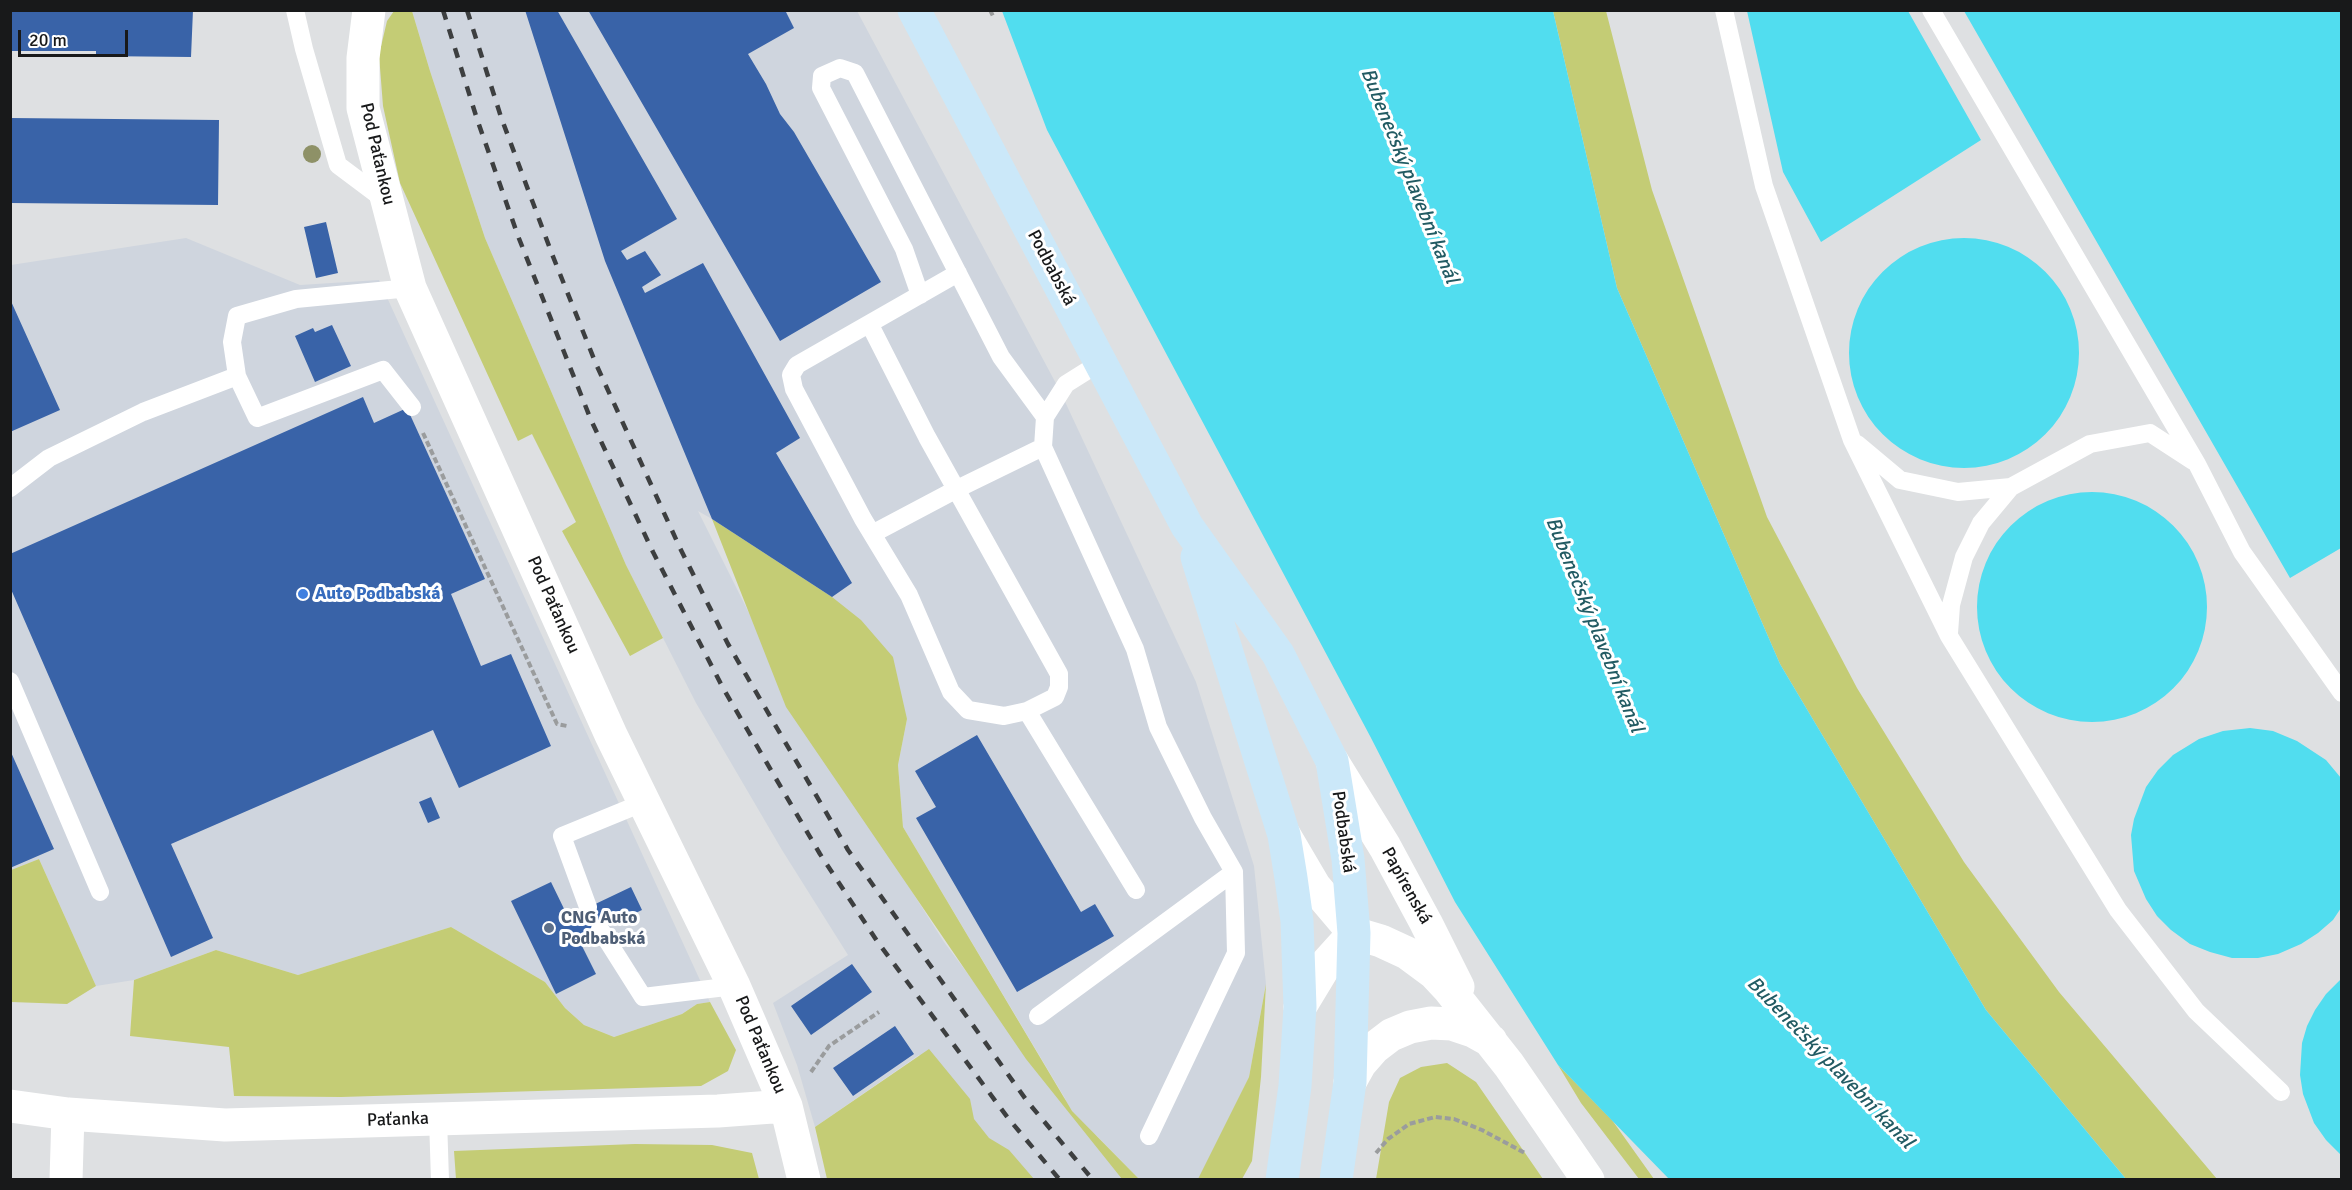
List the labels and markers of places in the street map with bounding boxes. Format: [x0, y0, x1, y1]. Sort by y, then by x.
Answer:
place label: Auto Podbabská [315, 583, 440, 605]
marker: Auto Podbabská [296, 587, 310, 601]
place label: CNG Auto Podbabská [561, 907, 645, 950]
marker: CNG Auto Podbabská [542, 921, 556, 935]

